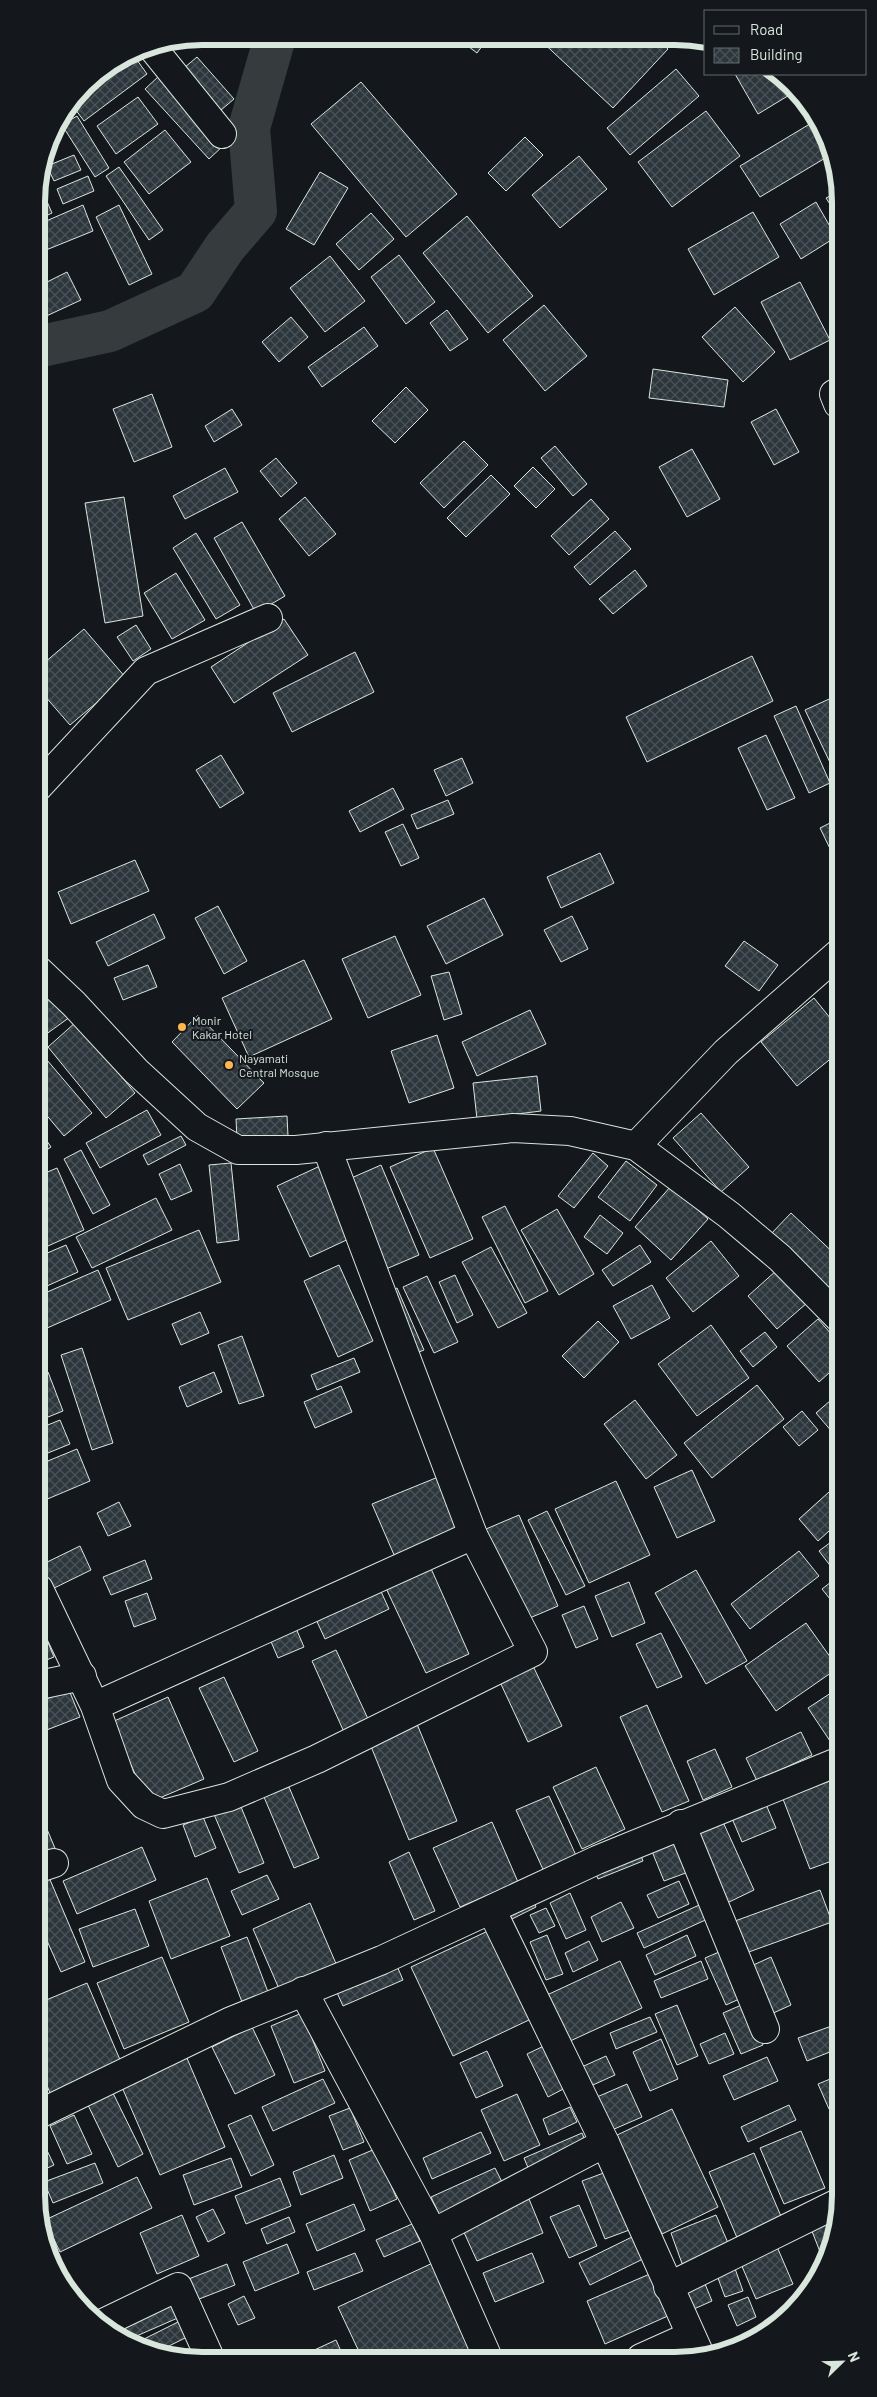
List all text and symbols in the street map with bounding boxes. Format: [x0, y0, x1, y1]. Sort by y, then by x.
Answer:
legend [704, 10, 867, 75]
text: Road [750, 20, 783, 38]
text: Building [750, 45, 803, 63]
place label: Monir Kakar Hotel [192, 1013, 252, 1041]
marker: Monir Kakar Hotel [176, 1021, 188, 1033]
place label: Nayamati Central Mosque [239, 1051, 320, 1079]
marker: Nayamati Central Mosque [223, 1059, 235, 1071]
north arrow [817, 2337, 867, 2387]
text: N [845, 2349, 864, 2364]

